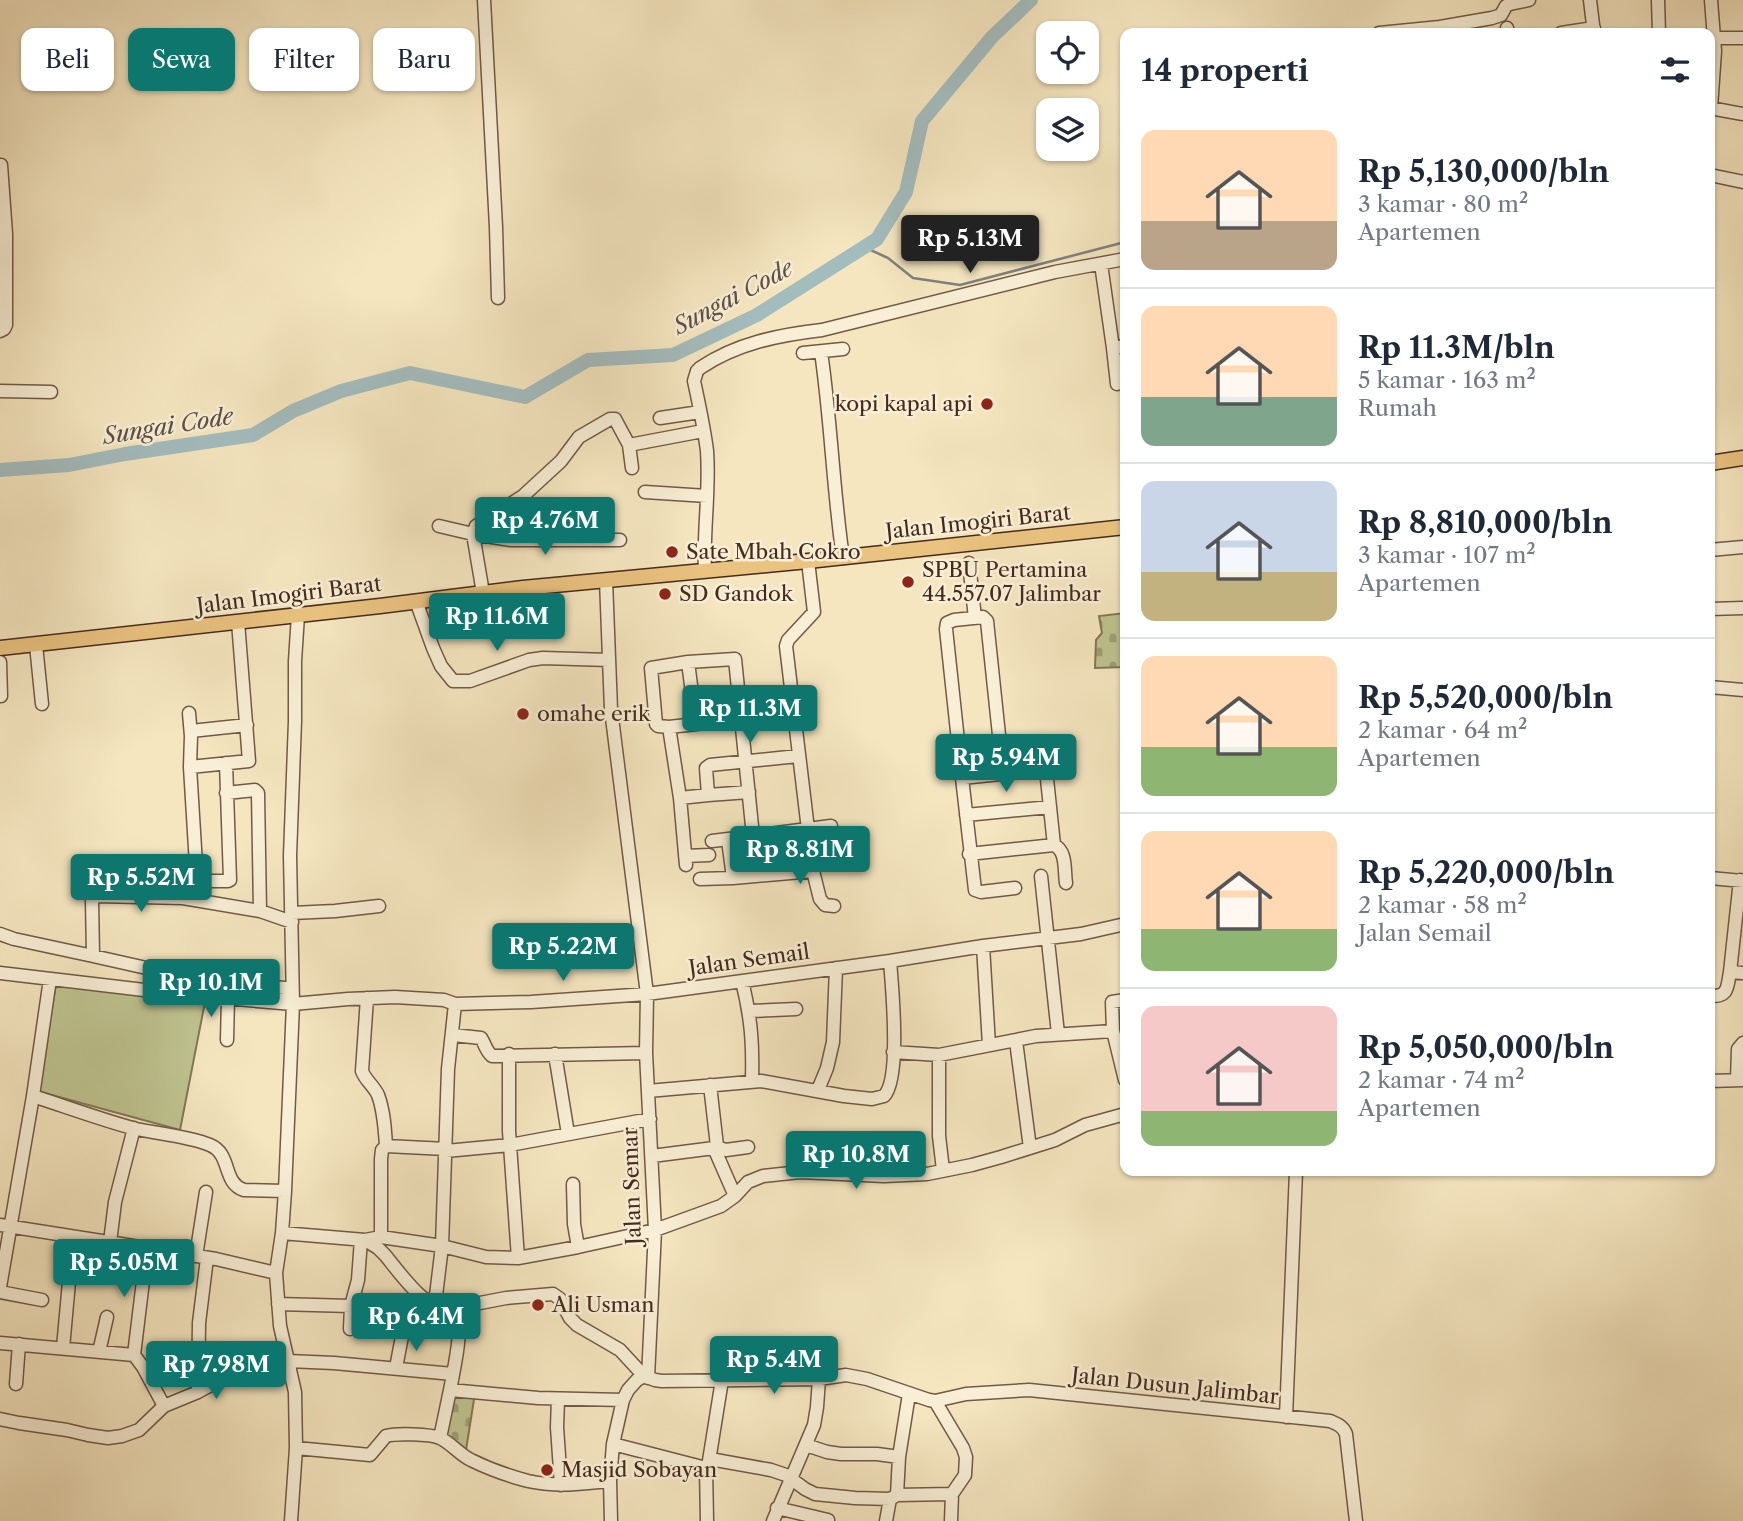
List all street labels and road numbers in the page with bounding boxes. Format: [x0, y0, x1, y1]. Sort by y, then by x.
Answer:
street label: Jalan Imogiri Barat [881, 499, 1072, 544]
street label: Jalan Imogiri Barat [192, 571, 383, 619]
street label: Jalan Semail [684, 939, 811, 981]
street label: Jalan Semar [617, 1126, 646, 1248]
street label: Jalan Dusun Jalimbar [1067, 1362, 1280, 1409]

